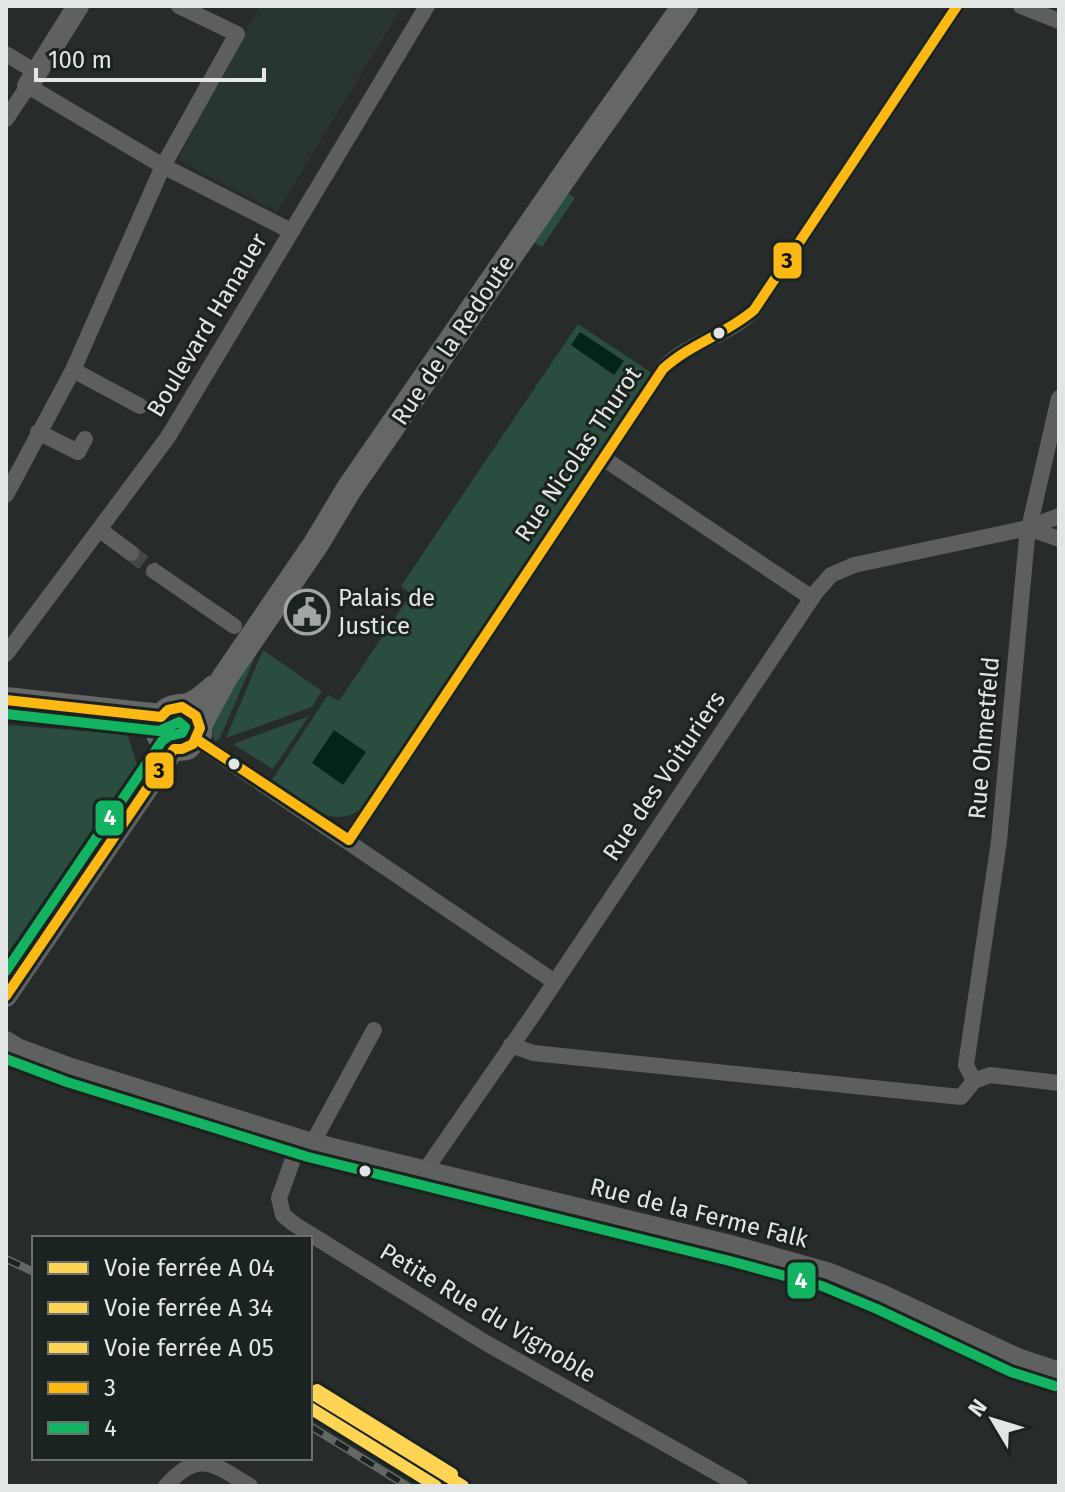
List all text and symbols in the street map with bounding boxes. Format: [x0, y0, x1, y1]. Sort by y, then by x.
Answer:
scale bar [36, 32, 264, 82]
text: 100 m [48, 46, 112, 74]
street label: Boulevard Hanauer [141, 228, 273, 422]
line badge: 3 [772, 241, 803, 280]
text: 3 [780, 247, 793, 274]
street label: Rue de la Redoute [386, 250, 520, 430]
unlabelled marker [711, 325, 727, 341]
street label: Rue Nicolas Thurot [509, 361, 647, 547]
place label: Palais de Justice [338, 584, 435, 640]
public building icon: Palais de Justice [283, 588, 331, 636]
street label: Rue Ohmetfeld [963, 656, 1005, 820]
street label: Rue des Voituriers [597, 686, 731, 866]
line badge: 3 [144, 751, 175, 790]
unlabelled marker [226, 756, 242, 772]
text: 3 [152, 757, 165, 784]
line badge: 4 [94, 799, 125, 837]
text: 4 [104, 804, 116, 831]
unlabelled marker [357, 1163, 373, 1179]
street label: Rue de la Ferme Falk [587, 1172, 812, 1254]
legend [32, 1236, 312, 1460]
street label: Petite Rue du Vignoble [375, 1237, 601, 1389]
text: Voie ferrée A 04 [104, 1254, 275, 1282]
line badge: 4 [786, 1261, 817, 1300]
text: 4 [795, 1267, 807, 1294]
text: Voie ferrée A 34 [104, 1294, 273, 1322]
text: Voie ferrée A 05 [104, 1334, 274, 1362]
text: 3 [104, 1374, 116, 1402]
north arrow [953, 1380, 1033, 1460]
text: N [963, 1394, 993, 1422]
text: 4 [104, 1414, 117, 1442]

